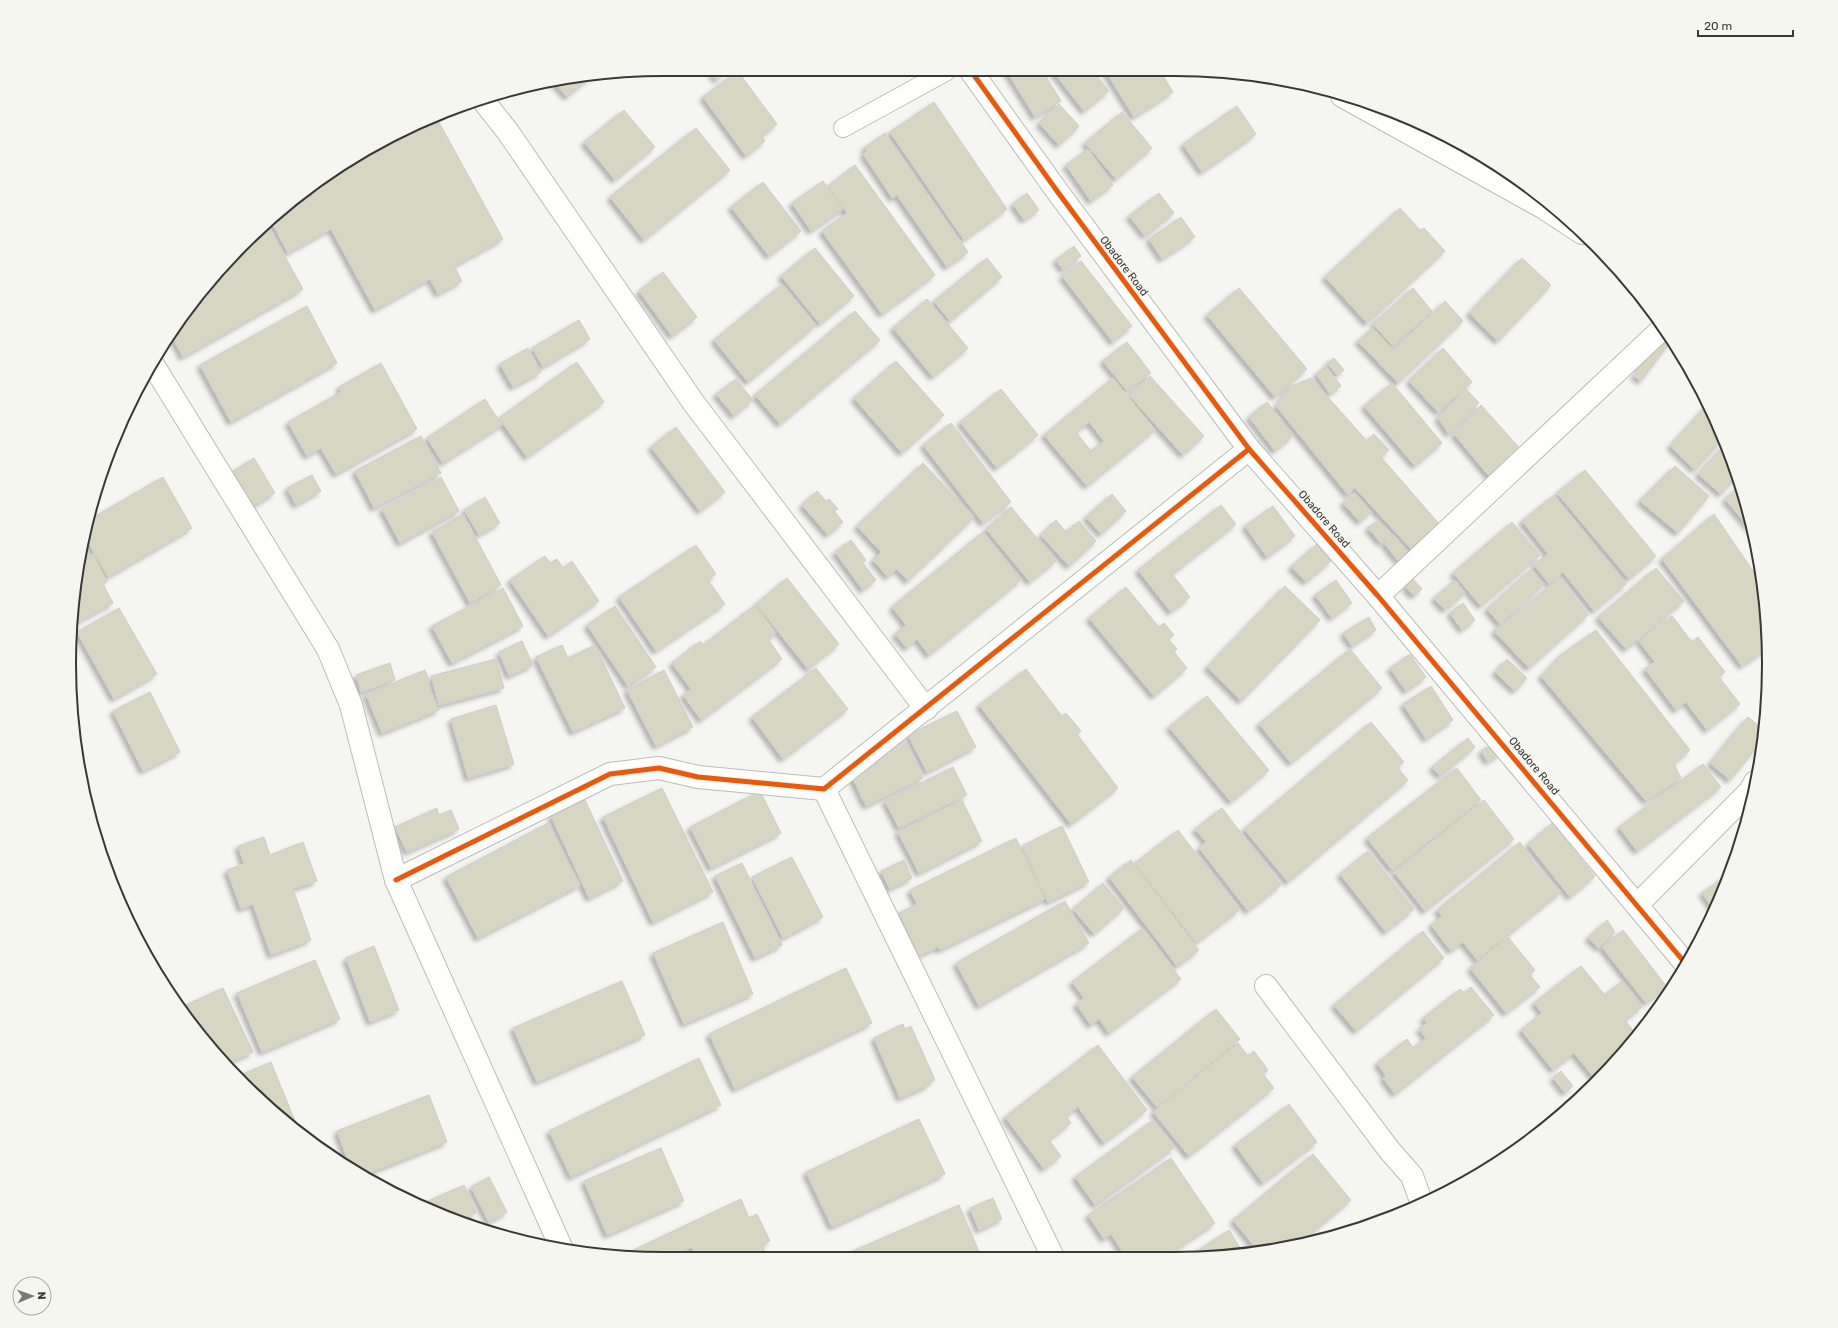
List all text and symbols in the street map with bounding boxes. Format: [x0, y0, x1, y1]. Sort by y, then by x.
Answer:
scale bar [1698, 12, 1793, 38]
text: 20 m [1704, 19, 1732, 33]
street label: Obadore Road [1097, 233, 1151, 299]
street label: Obadore Road [1296, 488, 1352, 550]
street label: Obadore Road [1506, 734, 1562, 798]
north arrow [12, 1276, 52, 1316]
text: N [35, 1291, 48, 1300]

